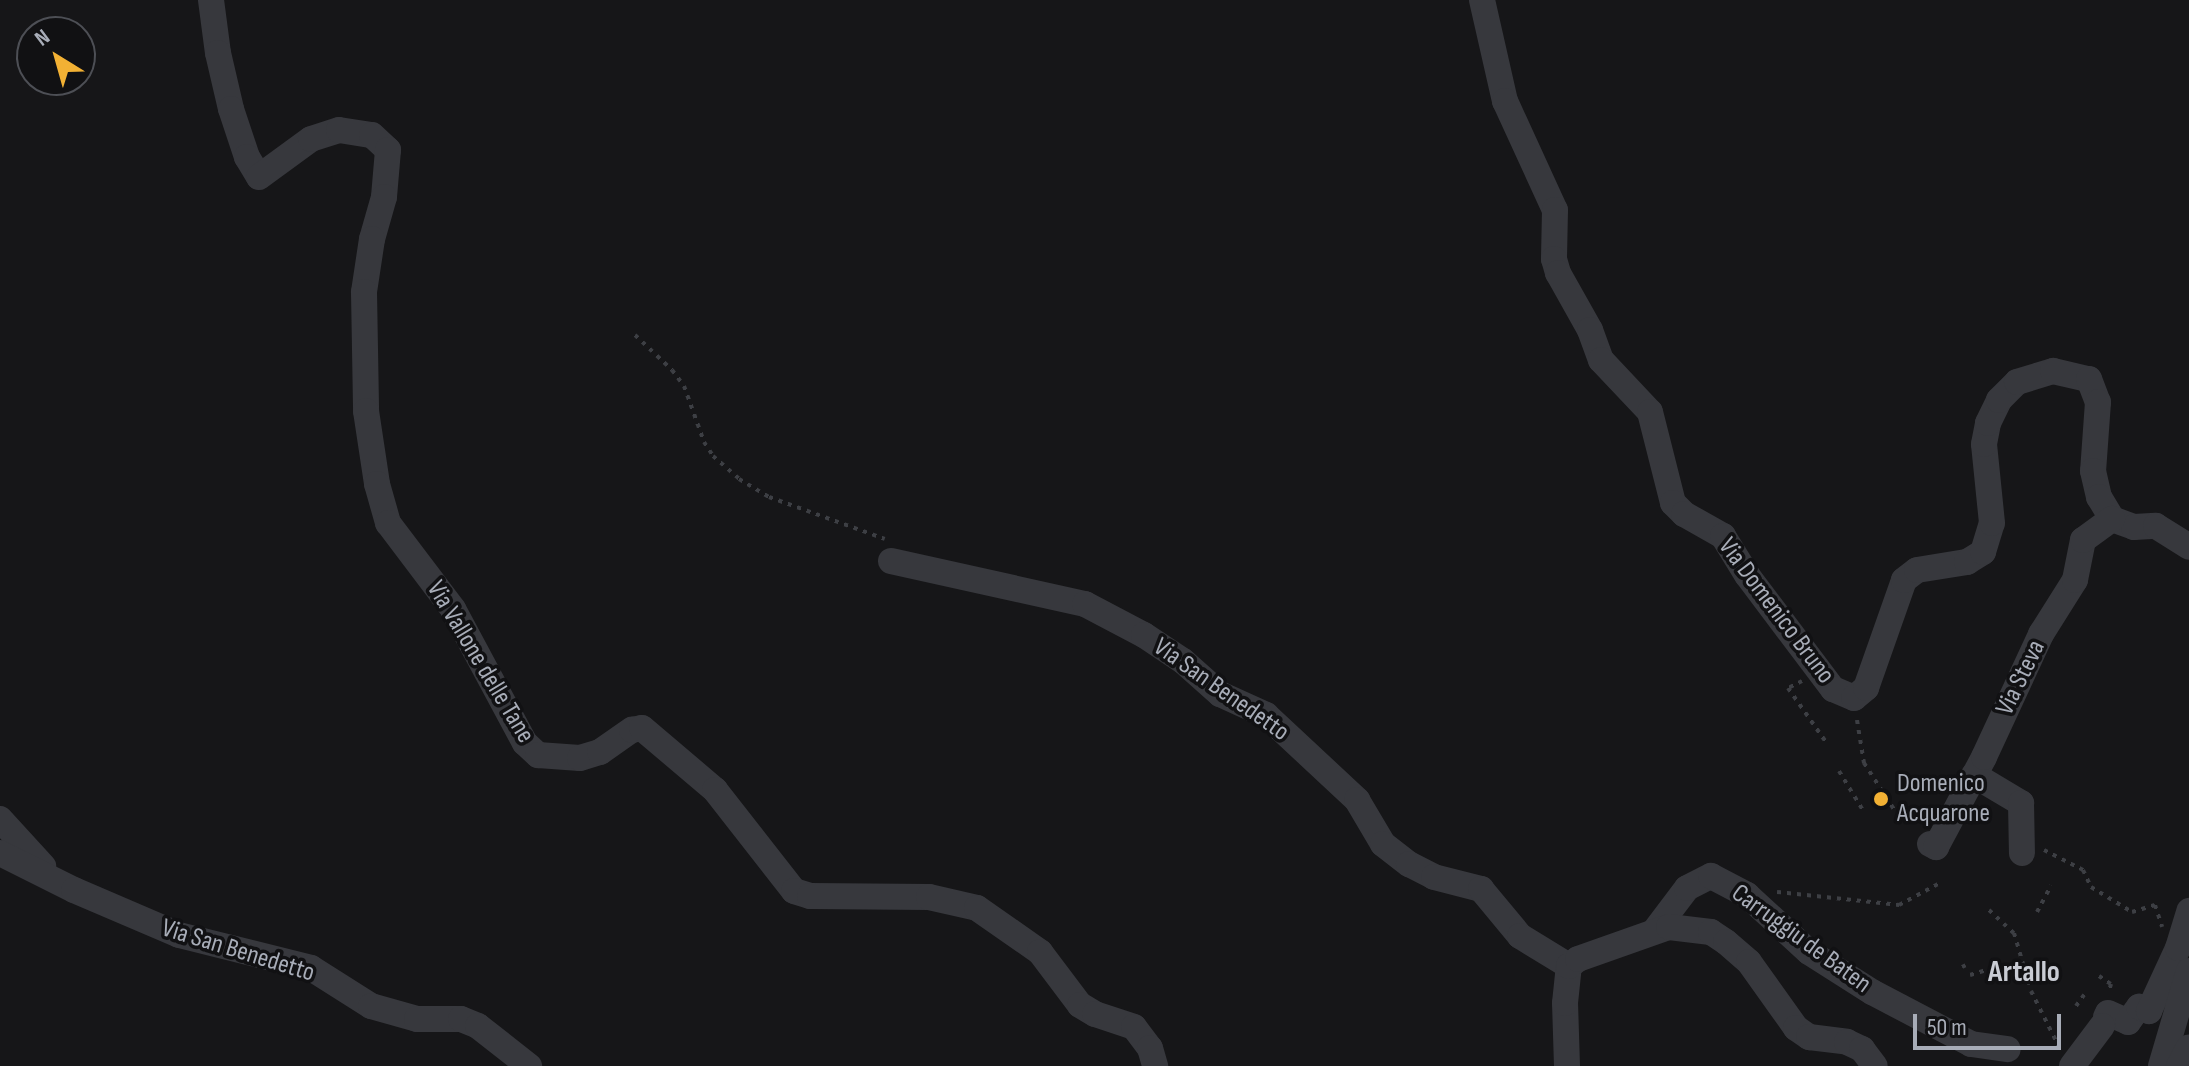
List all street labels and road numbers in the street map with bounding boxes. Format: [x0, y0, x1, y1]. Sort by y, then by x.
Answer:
street label: Via Domenico Bruno [1711, 532, 1841, 690]
street label: Via Vallone delle Tane [419, 575, 541, 749]
street label: Via San Benedetto [1147, 632, 1295, 748]
street label: Via Steva [1990, 635, 2052, 721]
street label: Carruggiu de Baten [1725, 878, 1877, 1000]
street label: Via San Benedetto [158, 913, 318, 989]

